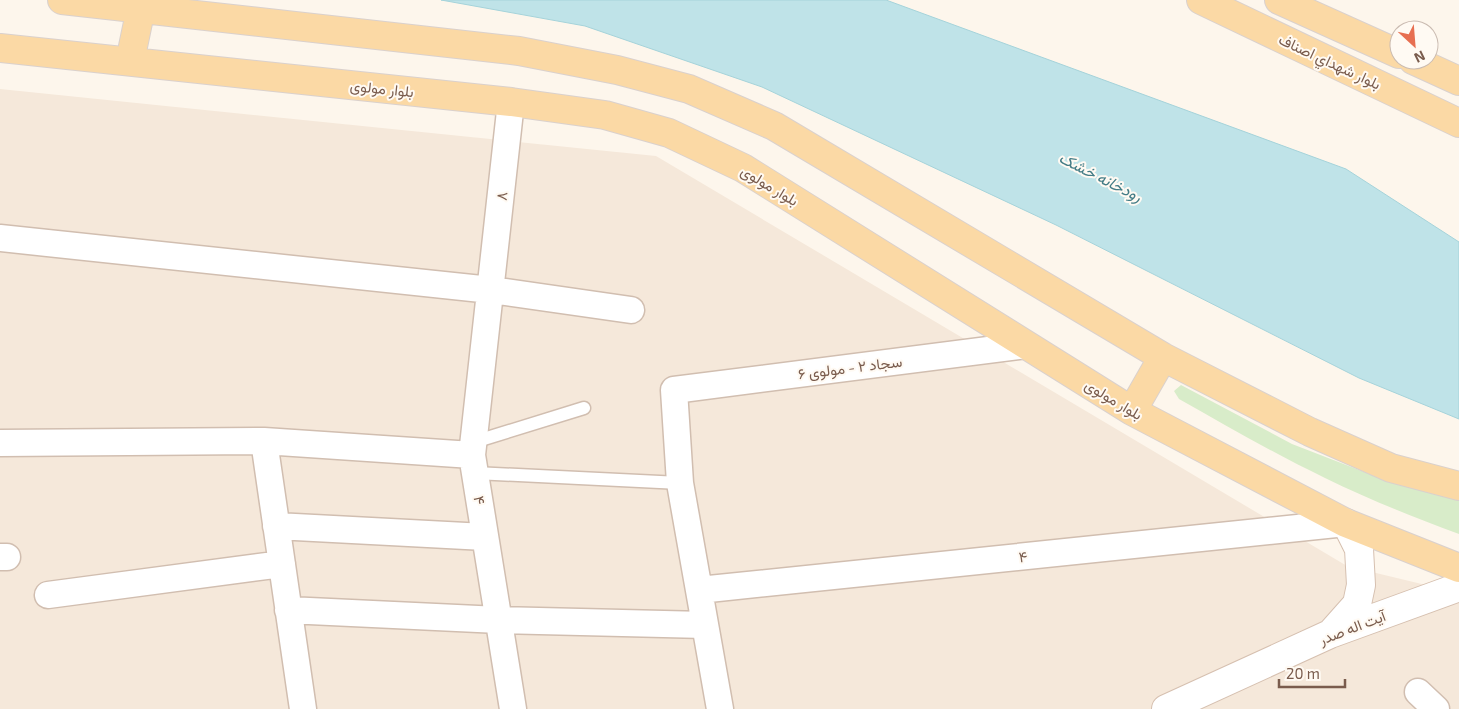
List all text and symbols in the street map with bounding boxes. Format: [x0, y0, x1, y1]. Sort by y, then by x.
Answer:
north arrow [1389, 20, 1439, 70]
street label: بلوار شهداي اصناف [1274, 29, 1384, 97]
text: N [1412, 47, 1428, 67]
street label: بلوار مولوی [349, 76, 415, 102]
water label: رودخانه خشک [1055, 147, 1146, 207]
street label: بلوار مولوی [737, 161, 802, 211]
street label: ۸ [492, 191, 510, 201]
street label: سجاد ۲ - مولوی ۶ [797, 352, 903, 384]
street label: بلوار مولوی [1081, 375, 1146, 425]
street label: ۴ [470, 494, 490, 506]
street label: ۴ [1018, 547, 1029, 565]
street label: آیت اله صدر [1315, 606, 1390, 649]
scale bar [1279, 656, 1345, 688]
text: 20 m [1286, 664, 1320, 682]

